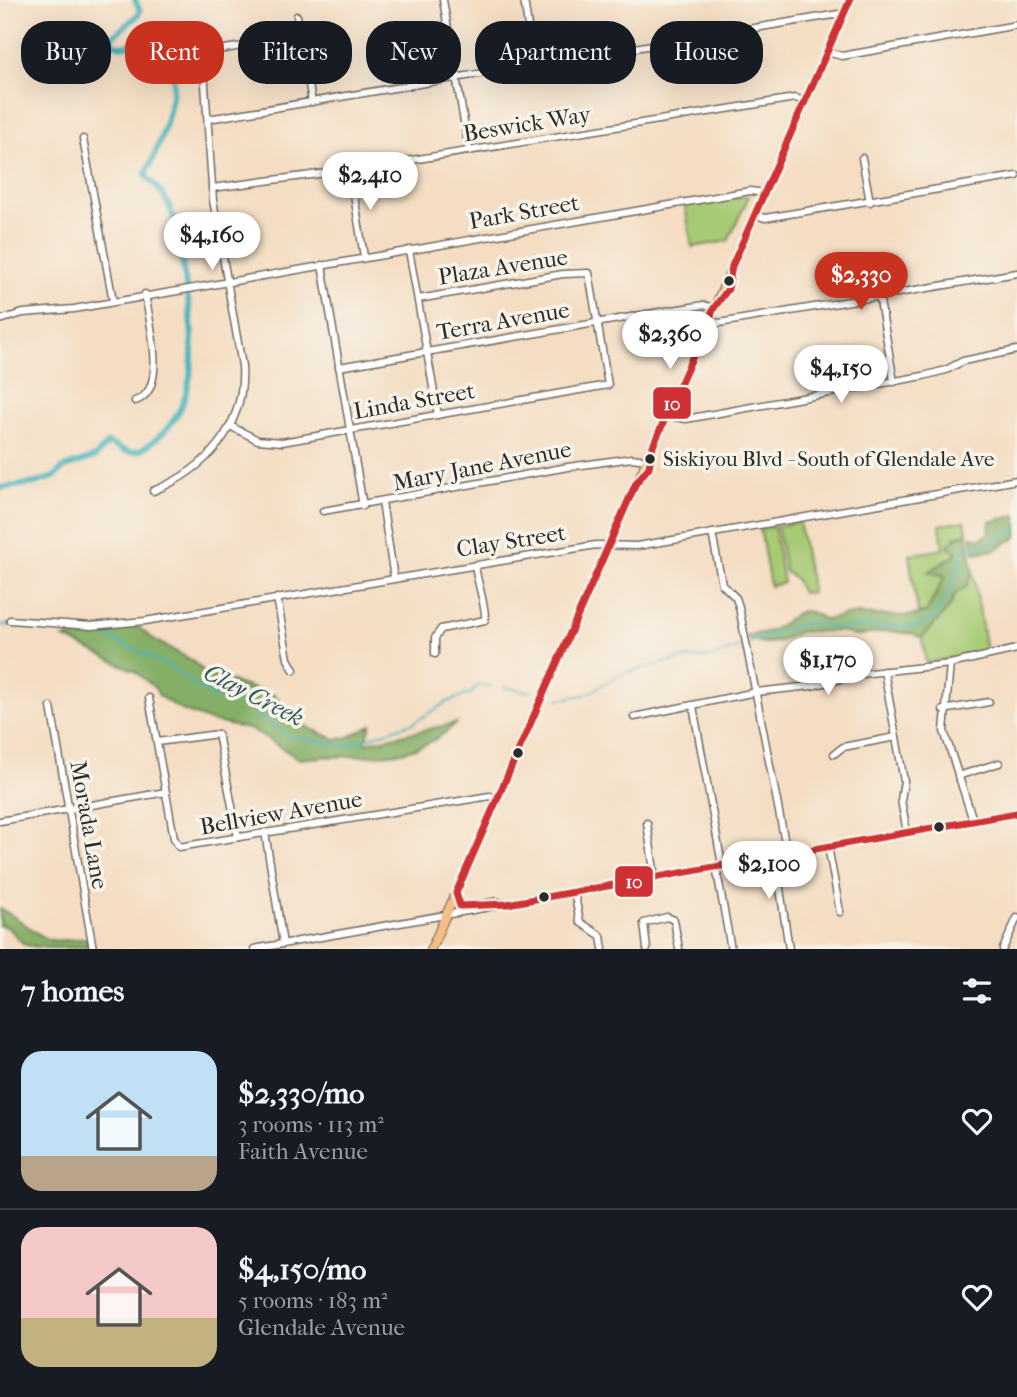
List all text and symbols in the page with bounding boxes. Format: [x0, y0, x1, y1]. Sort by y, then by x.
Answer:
chip: Buy [21, 21, 111, 84]
chip: Rent [125, 21, 224, 84]
chip: Filters [238, 21, 352, 84]
chip: New [366, 21, 461, 84]
chip: Apartment [475, 21, 636, 84]
chip: House [650, 21, 763, 84]
street label: Beswick Way [461, 100, 594, 147]
pin: $2,410 [313, 152, 427, 212]
text: $2,410 [338, 161, 402, 188]
street label: Park Street [467, 189, 581, 235]
pin: $4,160 [155, 212, 269, 272]
text: $4,160 [180, 221, 244, 248]
street label: Plaza Avenue [436, 243, 570, 291]
pin: $2,330 [804, 252, 918, 312]
text: $2,330 [831, 261, 891, 288]
unlabelled marker [722, 274, 736, 288]
street label: Terra Avenue [435, 296, 571, 346]
pin: $2,360 [613, 312, 727, 371]
text: $2,360 [638, 320, 702, 347]
pin: $4,150 [784, 346, 898, 405]
text: $4,150 [810, 354, 872, 381]
street label: Linda Street [351, 377, 477, 425]
line badge: 10 [652, 386, 692, 420]
text: 10 [663, 393, 681, 415]
street label: Mary Jane Avenue [390, 435, 574, 497]
place label: Siskiyou Blvd - South of Glendale Ave [663, 447, 994, 471]
marker: Siskiyou Blvd - South of Glendale Ave [643, 452, 657, 466]
street label: Clay Street [455, 519, 567, 563]
pin: $1,170 [771, 638, 885, 697]
text: $1,170 [799, 646, 857, 673]
water label: Clay Creek [199, 658, 309, 732]
unlabelled marker [511, 746, 525, 760]
street label: Morada Lane [64, 759, 114, 891]
street label: Bellview Avenue [198, 785, 364, 841]
unlabelled marker [932, 820, 946, 834]
pin: $2,100 [712, 842, 826, 901]
text: $2,100 [738, 850, 800, 877]
line badge: 10 [614, 865, 654, 898]
text: 10 [625, 871, 643, 893]
unlabelled marker [537, 890, 551, 904]
icon: filters [958, 972, 996, 1010]
text: 7 homes [21, 974, 124, 1009]
text: $2,330/mo [238, 1076, 365, 1111]
icon: home [77, 1079, 161, 1163]
icon: heart [958, 1102, 996, 1140]
text: 3 rooms · 113 m² [238, 1111, 384, 1138]
text: Faith Avenue [238, 1138, 368, 1165]
text: $4,150/mo [238, 1252, 367, 1287]
icon: home [77, 1255, 161, 1339]
icon: heart [958, 1278, 996, 1316]
text: 5 rooms · 183 m² [238, 1287, 388, 1314]
text: Glendale Avenue [238, 1314, 405, 1341]

